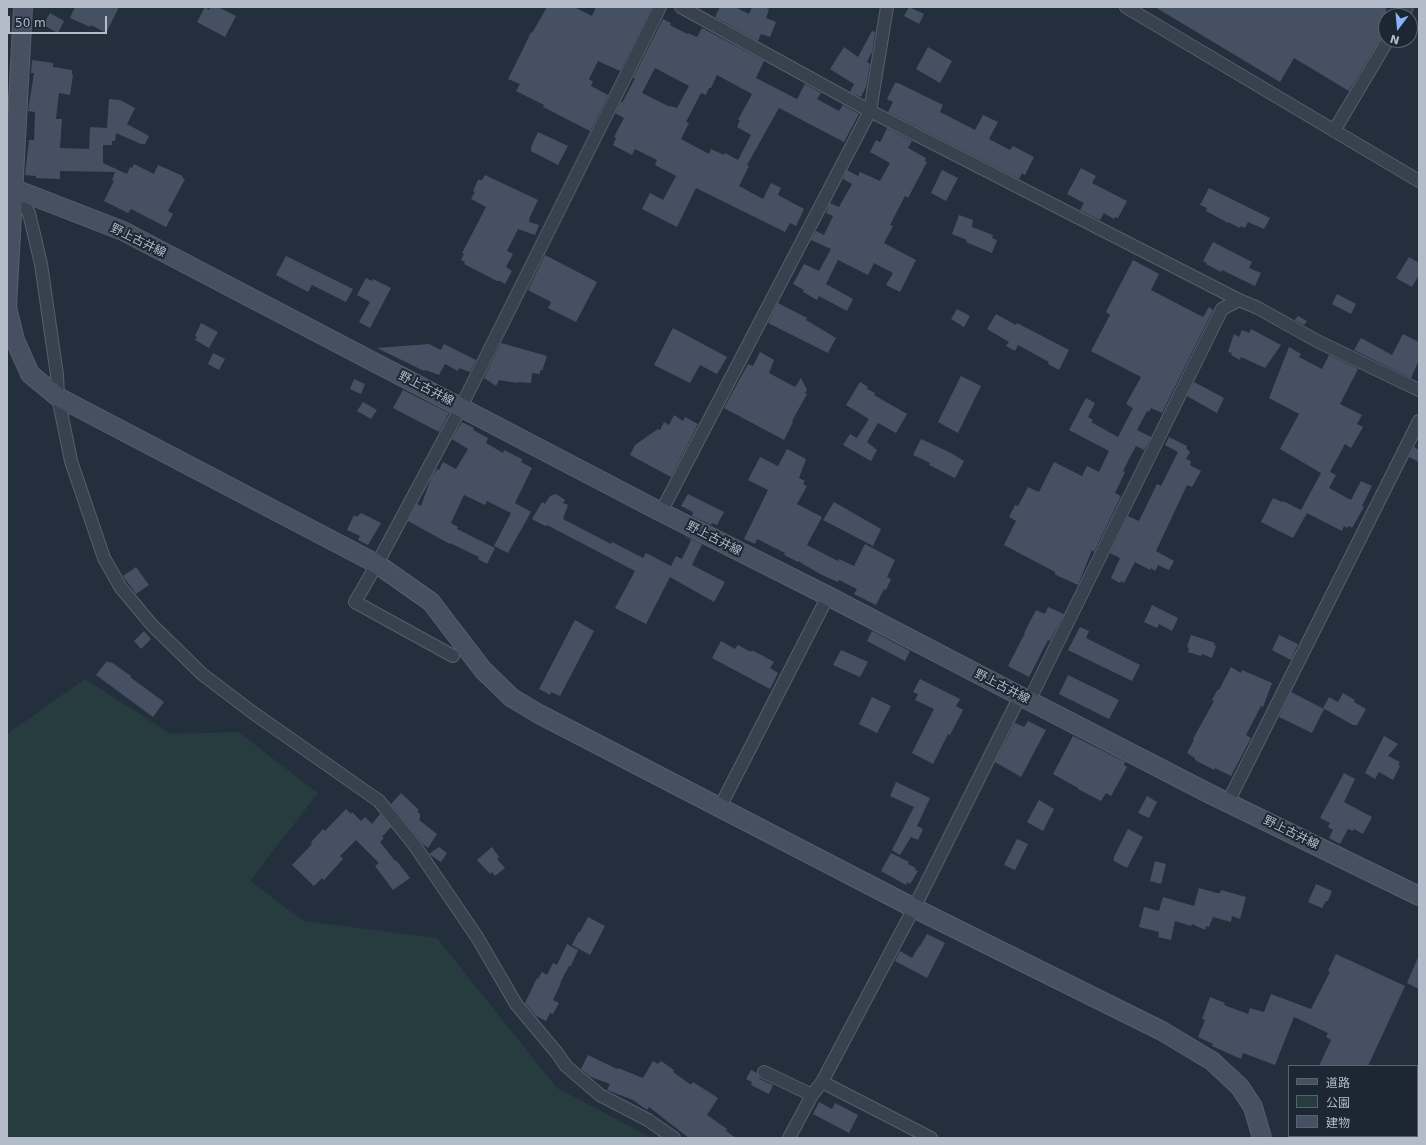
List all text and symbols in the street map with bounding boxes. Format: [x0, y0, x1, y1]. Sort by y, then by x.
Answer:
scale bar [10, 8, 109, 34]
north arrow [1378, 8, 1418, 48]
text: 50 m [15, 16, 46, 30]
text: N [1389, 32, 1401, 47]
street label: 野上古井線 [108, 221, 168, 261]
street label: 野上古井線 [396, 369, 456, 409]
street label: 野上古井線 [684, 519, 744, 559]
street label: 野上古井線 [972, 667, 1032, 707]
street label: 野上古井線 [1261, 813, 1321, 853]
legend [1288, 1065, 1418, 1137]
text: 道路 [1326, 1076, 1350, 1090]
text: 公園 [1326, 1096, 1350, 1110]
text: 建物 [1326, 1116, 1350, 1130]

